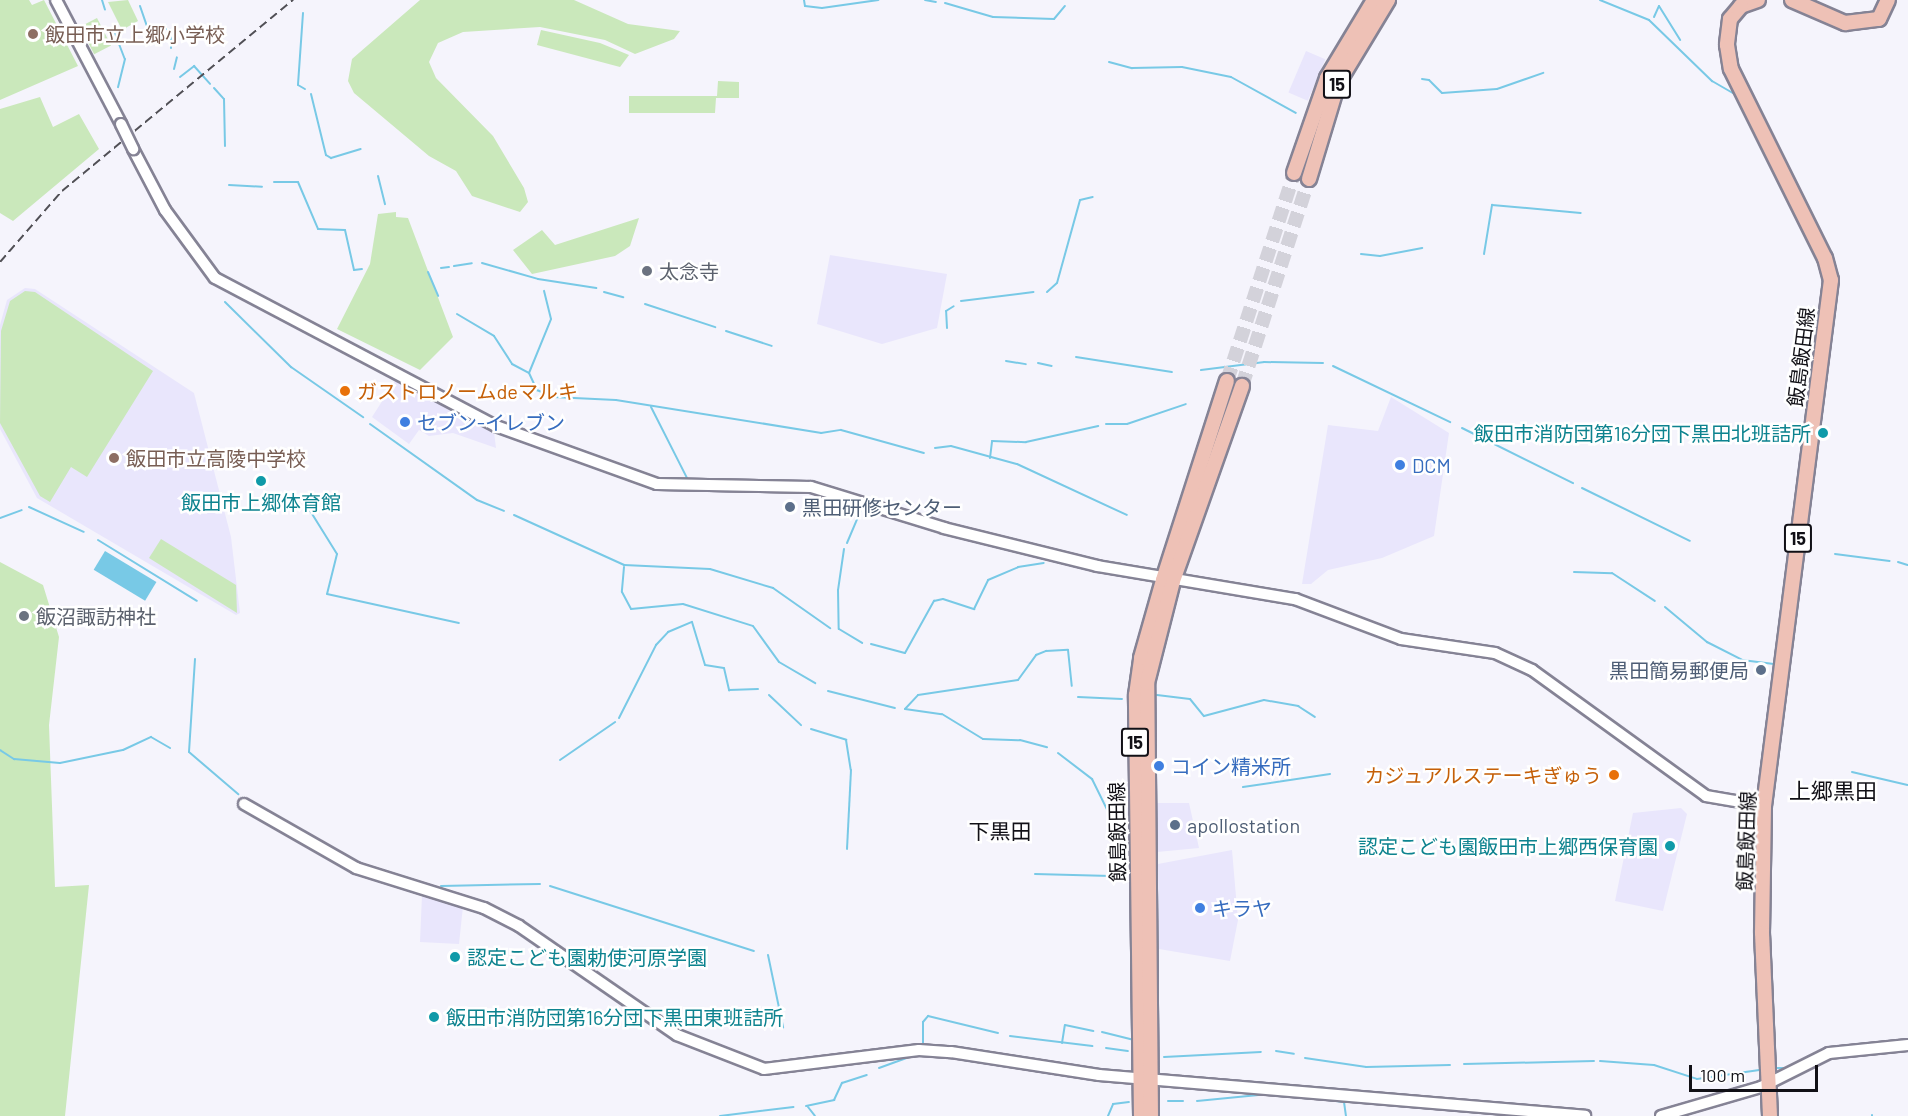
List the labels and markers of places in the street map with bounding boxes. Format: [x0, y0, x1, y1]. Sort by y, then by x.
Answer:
place label: 飯田市立上郷小学校 [45, 22, 225, 46]
marker: 飯田市立上郷小学校 [26, 27, 40, 41]
place label: 太念寺 [659, 259, 719, 283]
marker: 太念寺 [640, 264, 654, 278]
place label: ガストロノームdeマルキ [357, 379, 579, 403]
marker: ガストロノームdeマルキ [338, 384, 352, 398]
place label: セブン-イレブン [417, 410, 565, 434]
marker: セブン-イレブン [398, 415, 412, 429]
place label: 飯田市消防団第16分団下黒田北班詰所 [1474, 421, 1811, 445]
marker: 飯田市消防団第16分団下黒田北班詰所 [1816, 426, 1830, 440]
place label: 飯田市立高陵中学校 [126, 446, 306, 470]
marker: 飯田市立高陵中学校 [107, 451, 121, 465]
place label: DCM [1412, 453, 1451, 477]
marker: DCM [1393, 458, 1407, 472]
marker: 飯田市上郷体育館 [254, 474, 268, 488]
place label: 飯田市上郷体育館 [181, 490, 341, 514]
place label: 黒田研修センター [802, 495, 962, 519]
marker: 黒田研修センター [783, 500, 797, 514]
place label: 飯沼諏訪神社 [36, 604, 156, 628]
marker: 飯沼諏訪神社 [17, 609, 31, 623]
place label: 黒田簡易郵便局 [1609, 658, 1749, 682]
marker: 黒田簡易郵便局 [1754, 663, 1768, 677]
place label: コイン精米所 [1171, 754, 1291, 778]
marker: コイン精米所 [1152, 759, 1166, 773]
place label: カジュアルステーキぎゅう [1362, 763, 1602, 787]
marker: カジュアルステーキぎゅう [1607, 768, 1621, 782]
place label: apollostation [1187, 813, 1300, 837]
marker: apollostation [1168, 818, 1182, 832]
place label: 認定こども園飯田市上郷西保育園 [1358, 834, 1658, 858]
marker: 認定こども園飯田市上郷西保育園 [1663, 839, 1677, 853]
place label: キラヤ [1212, 896, 1272, 920]
marker: キラヤ [1193, 901, 1207, 915]
place label: 認定こども園勅使河原学園 [467, 945, 707, 969]
marker: 認定こども園勅使河原学園 [448, 950, 462, 964]
place label: 飯田市消防団第16分団下黒田東班詰所 [446, 1005, 783, 1029]
marker: 飯田市消防団第16分団下黒田東班詰所 [427, 1010, 441, 1024]

